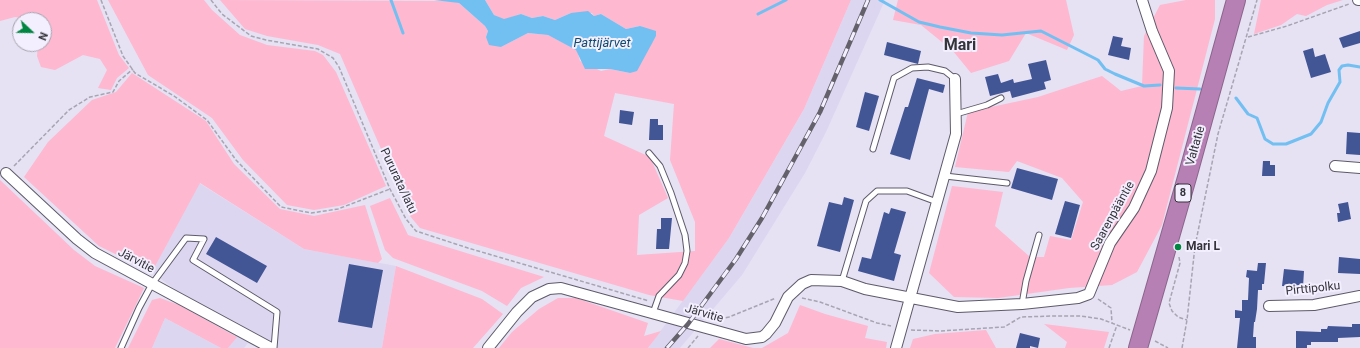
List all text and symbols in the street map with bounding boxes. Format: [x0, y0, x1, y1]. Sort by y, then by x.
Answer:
north arrow [12, 12, 52, 52]
text: N [35, 30, 50, 42]
water label: Pattijärvet [573, 36, 631, 52]
district label: Mari [944, 36, 976, 56]
street label: Valtatie [1184, 125, 1208, 167]
street label: Pururata/latu [377, 146, 419, 216]
street label: Saarenpääntie [1088, 179, 1138, 253]
road number: 8 [1175, 184, 1191, 202]
place label: Mari L [1186, 240, 1220, 254]
marker: Mari L [1173, 242, 1183, 252]
street label: Järvitie [115, 245, 157, 277]
street label: Pirttipolku [1285, 279, 1341, 299]
street label: Järvitie [683, 302, 725, 326]

